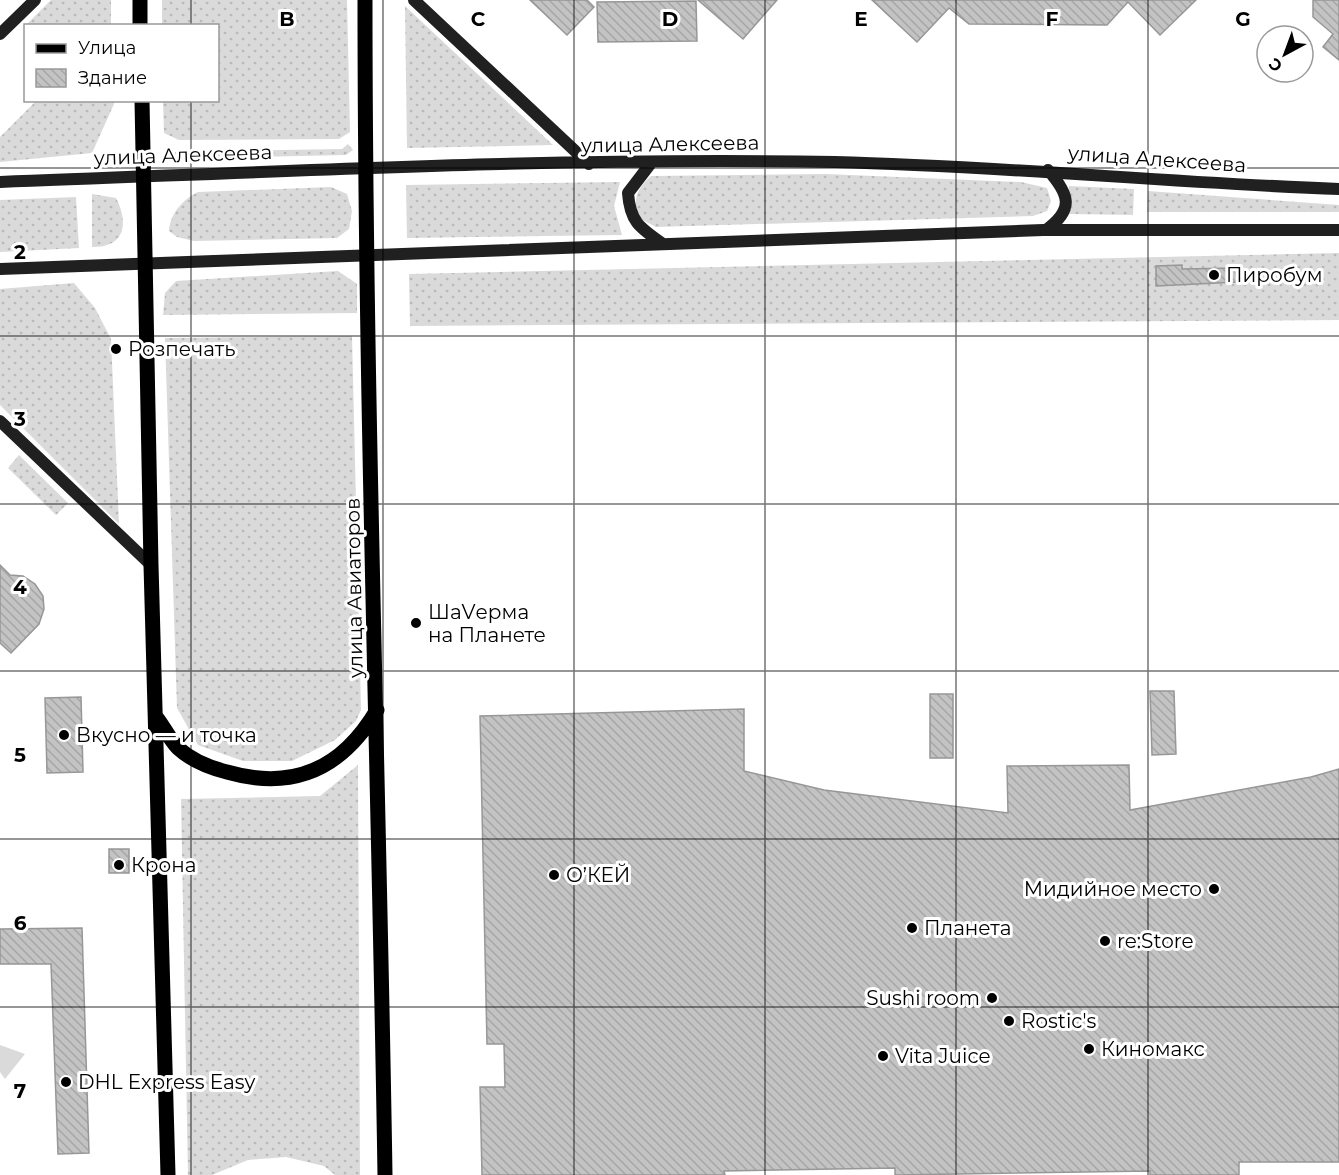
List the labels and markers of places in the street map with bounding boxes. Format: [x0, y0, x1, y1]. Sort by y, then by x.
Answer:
place label: Пиробум [1226, 263, 1323, 287]
marker: Пиробум [1207, 268, 1221, 282]
place label: Розпечать [128, 337, 236, 361]
marker: Розпечать [109, 342, 123, 356]
place label: ШаVерма на Планете [428, 600, 546, 647]
marker: ШаVерма на Планете [409, 616, 423, 630]
place label: Вкусно — и точка [76, 723, 257, 747]
marker: Вкусно — и точка [57, 728, 71, 742]
place label: Крона [131, 853, 196, 877]
marker: Крона [112, 858, 126, 872]
place label: О’КЕЙ [566, 863, 630, 887]
marker: О’КЕЙ [547, 868, 561, 882]
place label: Мидийное место [1024, 877, 1202, 901]
marker: Мидийное место [1207, 882, 1221, 896]
place label: Планета [924, 916, 1011, 940]
marker: Планета [905, 921, 919, 935]
place label: re:Store [1117, 929, 1194, 953]
marker: re:Store [1098, 934, 1112, 948]
place label: Sushi room [866, 986, 980, 1010]
marker: Sushi room [985, 991, 999, 1005]
place label: Rostic's [1021, 1009, 1097, 1033]
marker: Rostic's [1002, 1014, 1016, 1028]
place label: Киномакс [1101, 1037, 1205, 1061]
marker: Киномакс [1082, 1042, 1096, 1056]
place label: Vita Juice [895, 1044, 991, 1068]
marker: Vita Juice [876, 1049, 890, 1063]
place label: DHL Express Easy [78, 1070, 256, 1094]
marker: DHL Express Easy [59, 1075, 73, 1089]

